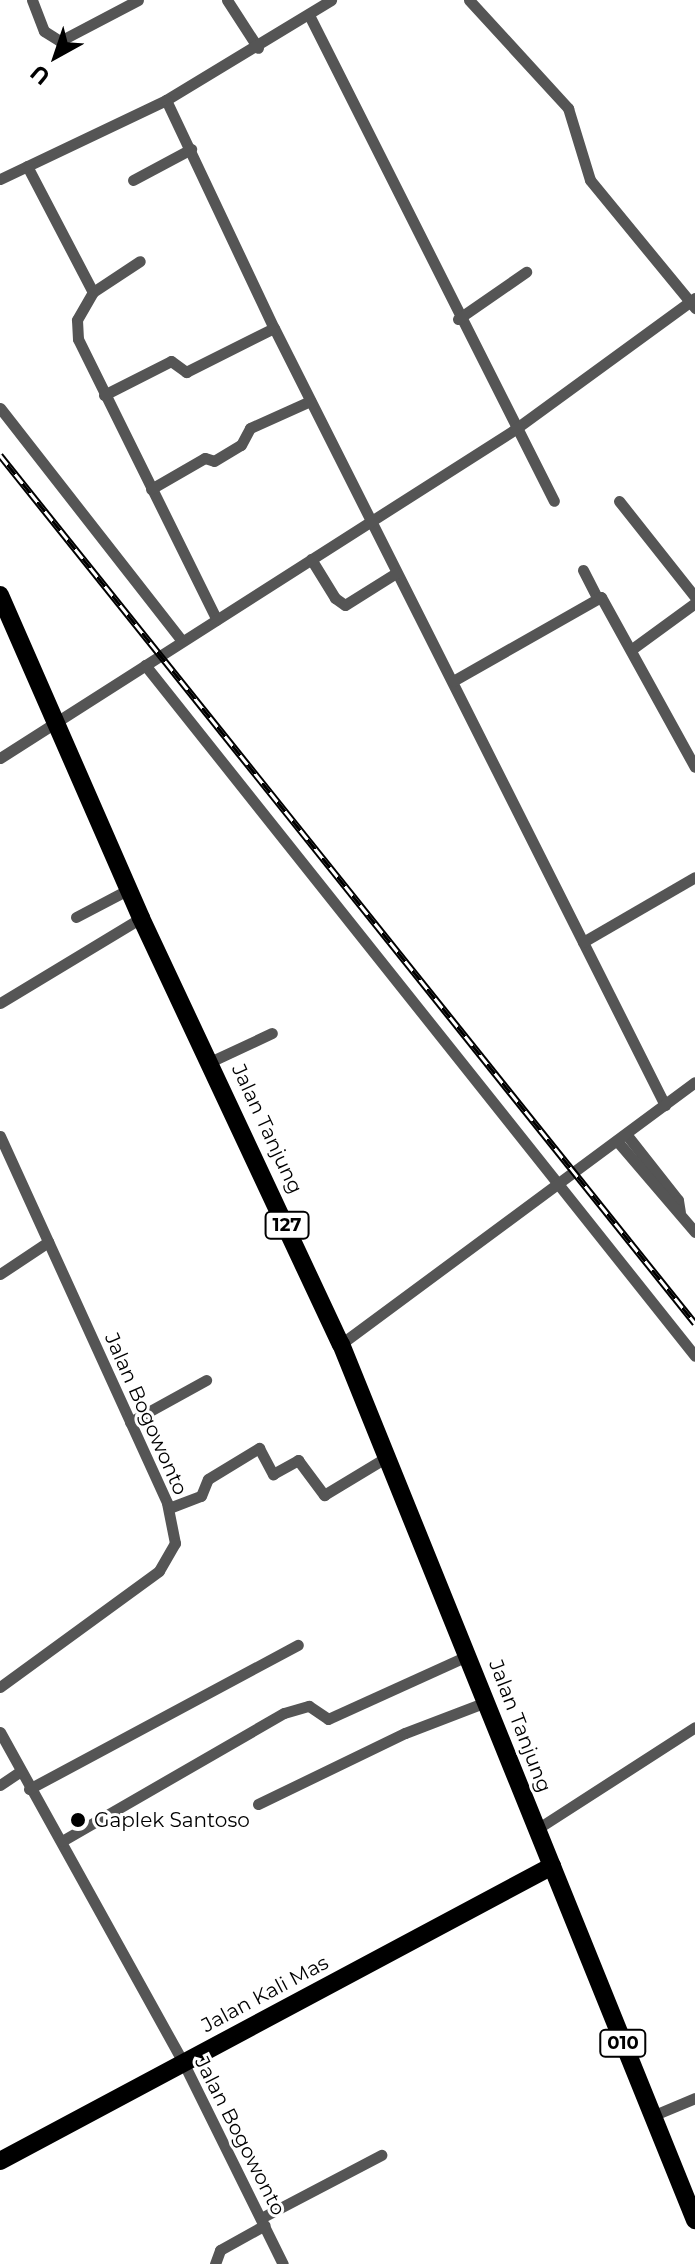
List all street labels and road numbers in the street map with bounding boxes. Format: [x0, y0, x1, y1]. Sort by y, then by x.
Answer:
street label: Jalan Tanjung [227, 1060, 307, 1198]
road number: 127 [263, 1211, 311, 1239]
street label: Jalan Bogowonto [99, 1329, 193, 1499]
street label: Jalan Tanjung [484, 1656, 556, 1796]
street label: Jalan Kali Mas [197, 1951, 333, 2037]
road number: 010 [599, 2029, 647, 2057]
street label: Jalan Bogowonto [190, 2053, 290, 2219]

